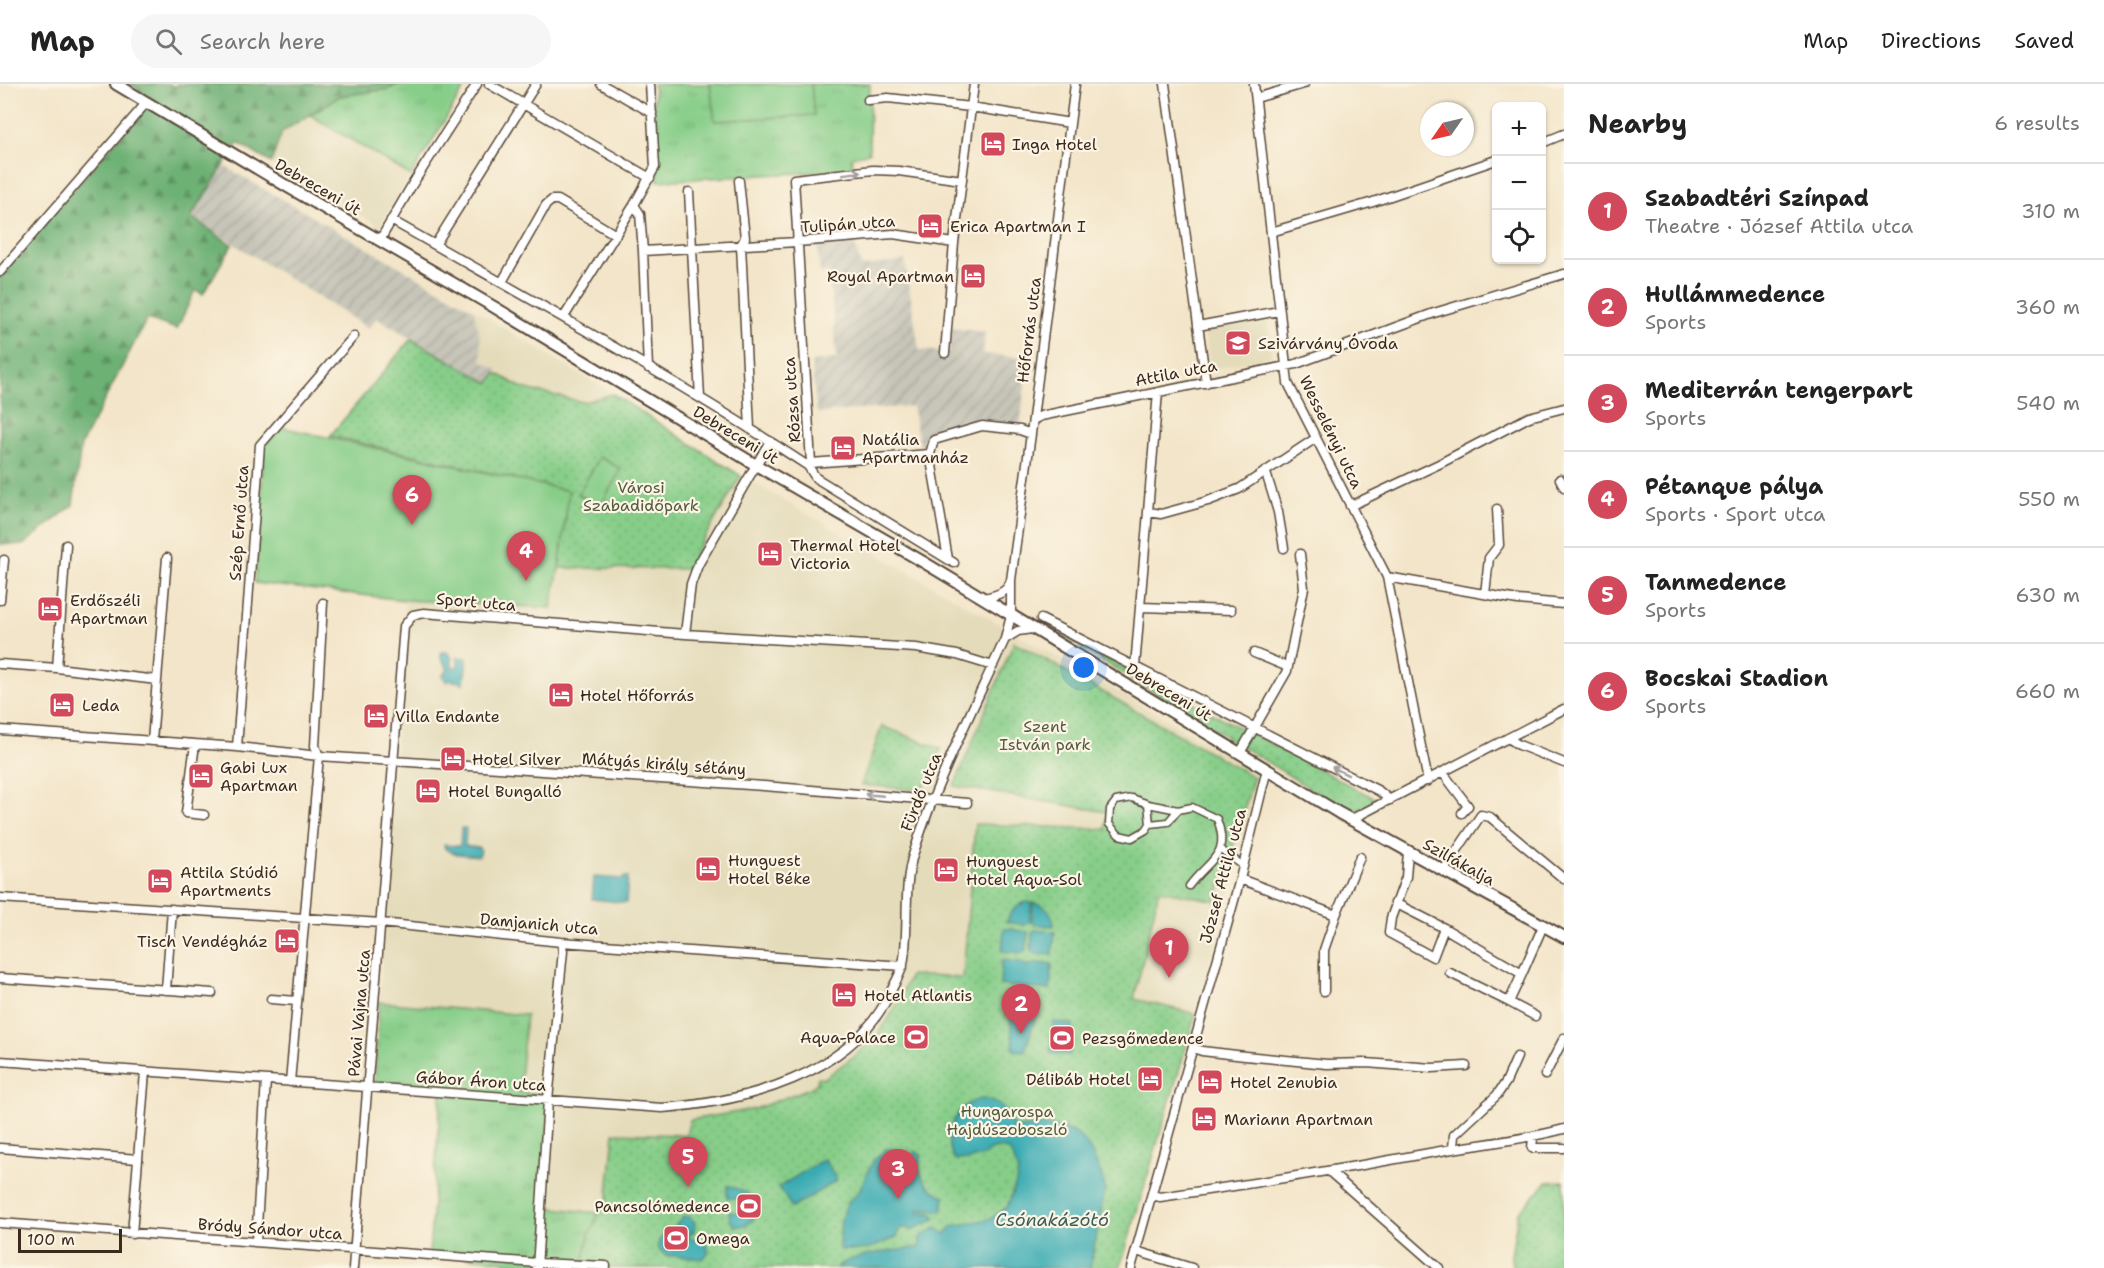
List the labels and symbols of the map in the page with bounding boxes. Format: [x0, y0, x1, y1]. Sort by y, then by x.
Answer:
north arrow [1420, 102, 1474, 156]
hotel icon: Inga Hotel [978, 129, 1008, 159]
place label: Inga Hotel [1012, 134, 1097, 155]
street label: Debreceni út [271, 154, 365, 220]
one-way arrow [842, 167, 861, 178]
street label: Tulipán utca [800, 210, 896, 238]
hotel icon: Erica Apartman I [915, 211, 945, 241]
place label: Erica Apartman I [950, 216, 1086, 237]
hotel icon: Royal Apartman [958, 261, 988, 291]
place label: Royal Apartman [827, 266, 954, 287]
street label: Hőforrás utca [1012, 276, 1046, 384]
school or university icon: Szivárvány Óvoda [1223, 328, 1253, 358]
place label: Szivárvány Óvoda [1258, 333, 1398, 354]
street label: Attila utca [1133, 355, 1219, 391]
street label: Rózsa utca [779, 356, 805, 443]
street label: Wesselényi utca [1295, 372, 1367, 492]
street label: Debreceni út [689, 401, 783, 469]
place label: Natália Apartmanház [862, 429, 969, 468]
hotel icon: Natália Apartmanház [828, 433, 858, 463]
street label: Szép Ernő utca [224, 464, 254, 581]
pin: 6 [392, 476, 432, 525]
park label: Városi Szabadidőpark [583, 477, 699, 516]
pin: 4 [506, 532, 546, 581]
place label: Thermal Hotel Victoria [790, 535, 900, 574]
hotel icon: Thermal Hotel Victoria [755, 539, 785, 569]
street label: Sport utca [435, 588, 517, 616]
place label: Erdőszéli Apartman [70, 590, 148, 629]
hotel icon: Erdőszéli Apartman [35, 594, 65, 624]
your location [1069, 653, 1098, 682]
street label: Debreceni út [1122, 658, 1216, 726]
hotel icon: Hotel Hőforrás [546, 680, 576, 710]
place label: Hotel Hőforrás [580, 685, 695, 706]
hotel icon: Leda [47, 690, 77, 720]
place label: Leda [82, 695, 119, 716]
hotel icon: Villa Endante [361, 701, 391, 731]
place label: Villa Endante [395, 706, 500, 727]
park label: Szent István park [999, 716, 1091, 755]
hotel icon: Hotel Silver [438, 744, 468, 774]
street label: Mátyás király sétány [581, 748, 747, 780]
place label: Hotel Silver [472, 749, 561, 770]
street label: Fürdő utca [896, 749, 946, 834]
place label: Gabi Lux Apartman [220, 757, 298, 796]
hotel icon: Gabi Lux Apartman [186, 761, 216, 791]
one-way arrow [1331, 765, 1349, 776]
hotel icon: Hotel Bungalló [413, 776, 443, 806]
place label: Hotel Bungalló [448, 781, 562, 802]
one-way arrow [865, 789, 885, 800]
street label: József Attila utca [1195, 806, 1251, 946]
street label: Szilfákalja [1419, 834, 1499, 890]
place label: Hunguest Hotel Béke [728, 850, 811, 889]
place label: Hunguest Hotel Aqua-Sol [966, 851, 1082, 890]
hotel icon: Hunguest Hotel Béke [693, 854, 723, 884]
hotel icon: Hunguest Hotel Aqua-Sol [931, 855, 961, 885]
place label: Attila Stúdió Apartments [180, 862, 278, 901]
hotel icon: Attila Stúdió Apartments [145, 866, 175, 896]
street label: Damjanich utca [479, 908, 599, 940]
hotel icon: Tisch Vendégház [272, 926, 302, 956]
pin: 1 [1150, 928, 1188, 978]
place label: Tisch Vendégház [137, 931, 268, 952]
street label: Pávai Vajna utca [343, 948, 375, 1078]
hotel icon: Hotel Atlantis [829, 980, 859, 1010]
pin: 2 [1002, 984, 1040, 1034]
place label: Hotel Atlantis [864, 985, 973, 1006]
sports icon: Aqua-Palace [901, 1022, 931, 1052]
sports icon: Pezsgőmedence [1047, 1023, 1077, 1053]
place label: Aqua-Palace [800, 1027, 896, 1048]
place label: Pezsgőmedence [1082, 1028, 1204, 1049]
hotel icon: Délibáb Hotel [1135, 1064, 1165, 1094]
street label: Gábor Áron utca [415, 1066, 547, 1096]
hotel icon: Hotel Zenubia [1195, 1067, 1225, 1097]
place label: Délibáb Hotel [1026, 1069, 1130, 1090]
place label: Hotel Zenubia [1230, 1072, 1337, 1093]
park label: Hungarospa Hajdúszoboszló [947, 1101, 1067, 1140]
hotel icon: Mariann Apartman [1189, 1104, 1219, 1134]
place label: Mariann Apartman [1224, 1109, 1373, 1130]
pin: 5 [668, 1138, 708, 1187]
pin: 3 [878, 1150, 918, 1199]
sports icon: Pancsolómedence [734, 1191, 764, 1221]
place label: Pancsolómedence [594, 1196, 730, 1217]
water label: Csónakázótó [995, 1208, 1109, 1232]
street label: Bródy Sándor utca [197, 1213, 343, 1245]
sports icon: Omega [661, 1223, 691, 1253]
scale bar [18, 1226, 122, 1254]
place label: Omega [696, 1228, 750, 1249]

